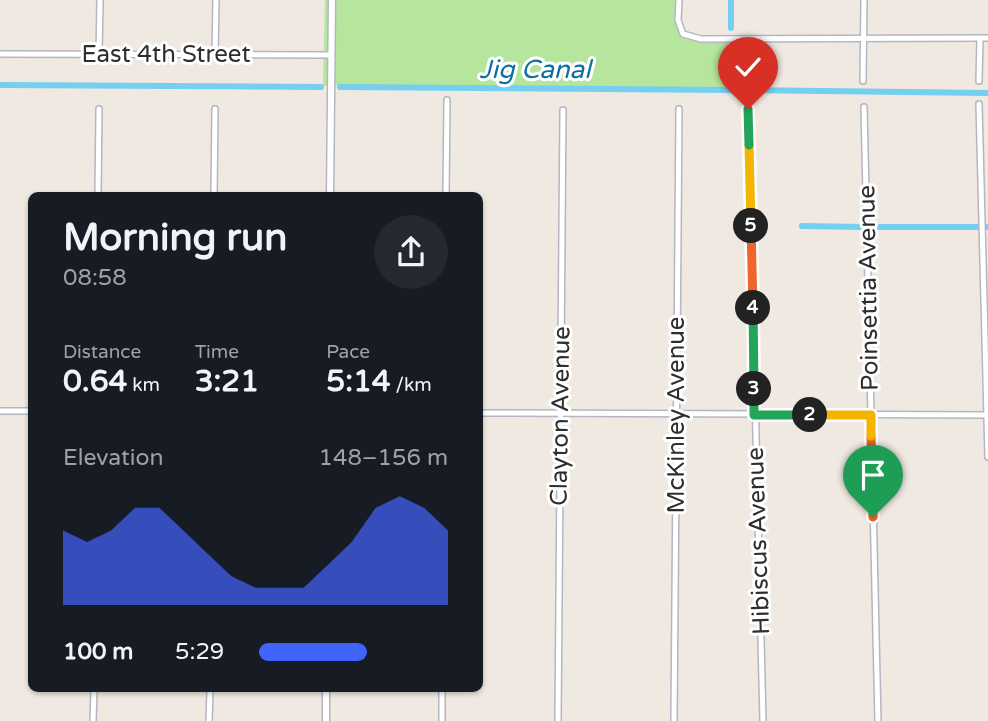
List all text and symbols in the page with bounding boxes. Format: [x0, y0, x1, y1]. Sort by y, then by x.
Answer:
pin [718, 37, 778, 109]
street label: East 4th Street [81, 40, 251, 69]
icon: check [729, 48, 767, 86]
water label: Jig Canal [479, 54, 594, 85]
street label: Poinsettia Avenue [852, 185, 885, 391]
pin: 5 [734, 208, 768, 244]
text: 5 [745, 214, 756, 236]
text: Morning run [63, 215, 287, 261]
button: share [374, 215, 448, 289]
text: 08:58 [63, 264, 127, 292]
pin: 4 [736, 290, 770, 326]
text: 4 [747, 296, 758, 318]
street label: McKinley Avenue [662, 317, 691, 513]
street label: Clayton Avenue [544, 326, 577, 506]
text: Distance [63, 341, 141, 363]
text: Time [195, 341, 239, 363]
text: Pace [326, 341, 370, 363]
text: 0.64 [63, 363, 127, 400]
text: 3:21 [195, 363, 259, 400]
text: 5:14 [326, 363, 391, 400]
pin: 3 [736, 372, 772, 406]
text: km [127, 374, 160, 396]
text: /km [391, 374, 432, 396]
text: 3 [748, 377, 759, 399]
pin: 2 [792, 398, 828, 432]
text: 2 [804, 403, 815, 425]
text: Elevation [63, 444, 164, 472]
text: 148–156 m [319, 444, 448, 472]
pin [843, 445, 903, 517]
street label: Hibiscus Avenue [741, 447, 776, 635]
icon: arrive [854, 456, 892, 494]
text: 100 m [63, 638, 133, 666]
text: 5:29 [175, 638, 224, 666]

